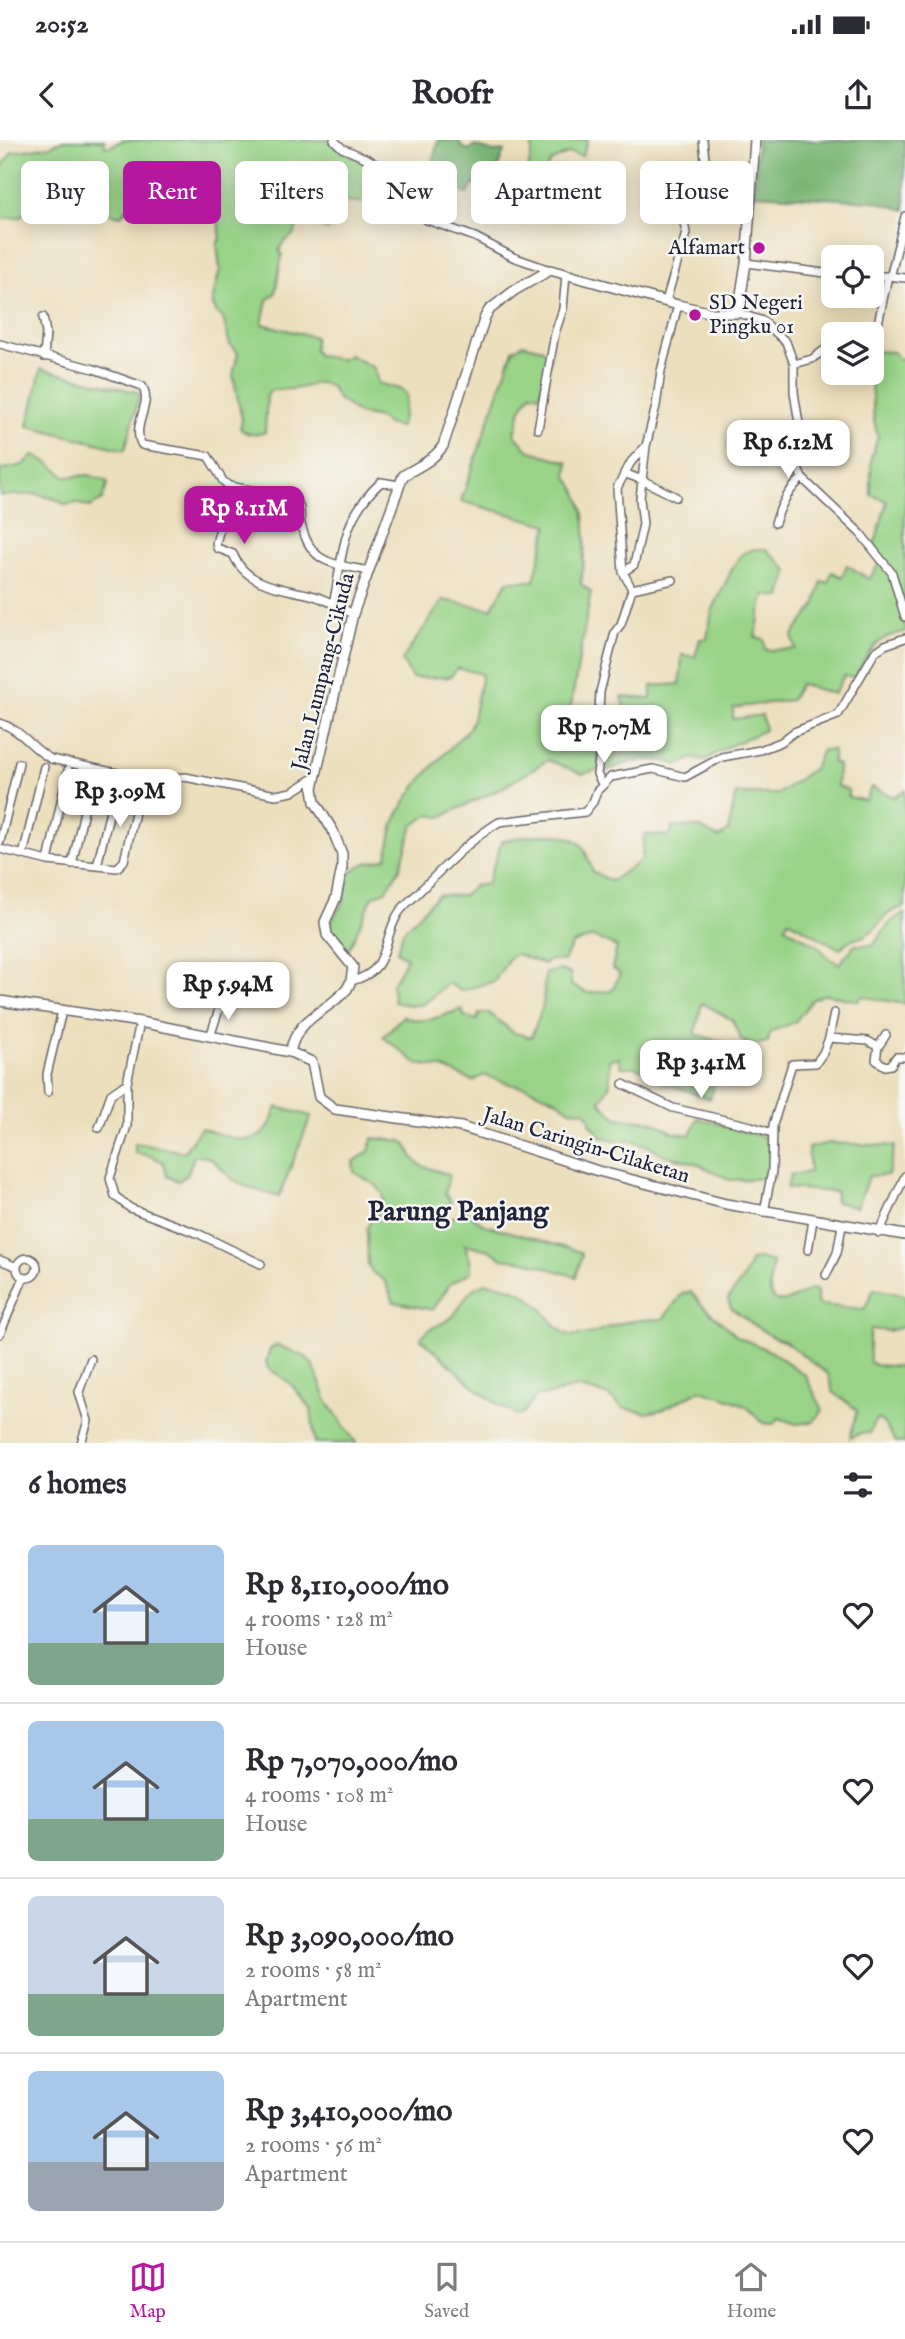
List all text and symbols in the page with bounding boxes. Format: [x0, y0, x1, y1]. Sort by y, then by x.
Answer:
text: 20:52 [35, 8, 88, 41]
text: Roofr [412, 74, 493, 115]
icon: back [28, 76, 66, 114]
icon: share [839, 76, 877, 114]
chip: Buy [21, 161, 109, 224]
chip: Rent [123, 161, 221, 224]
chip: Filters [235, 161, 348, 224]
chip: New [362, 161, 457, 224]
chip: Apartment [471, 161, 626, 224]
chip: House [640, 161, 753, 224]
place label: Alfamart [667, 235, 745, 262]
marker: Alfamart [751, 240, 767, 256]
map controls [821, 245, 884, 385]
button: locate [821, 245, 884, 308]
place label: SD Negeri Pingku 01 [709, 290, 803, 341]
marker: SD Negeri Pingku 01 [687, 307, 703, 323]
button: layers [821, 322, 884, 385]
pin: Rp 6.12M [716, 420, 860, 480]
text: Rp 6.12M [743, 428, 833, 457]
pin: Rp 8.11M [172, 486, 316, 546]
text: Rp 8.11M [200, 494, 288, 523]
street label: Jalan Lumpang–Cikuda [286, 569, 362, 776]
pin: Rp 7.07M [532, 706, 676, 765]
text: Rp 7.07M [557, 713, 651, 742]
pin: Rp 3.09M [48, 770, 192, 829]
text: Rp 3.09M [74, 777, 166, 806]
pin: Rp 5.94M [156, 962, 300, 1022]
text: Rp 5.94M [183, 970, 273, 999]
pin: Rp 3.41M [629, 1040, 773, 1100]
text: Rp 3.41M [656, 1048, 746, 1077]
street label: Jalan Caringin–Cilaketan [477, 1101, 693, 1190]
district label: Parung Panjang [368, 1195, 549, 1230]
text: 6 homes [28, 1466, 127, 1504]
icon: filters [839, 1466, 877, 1504]
text: Rp 8,110,000/mo [245, 1567, 449, 1605]
icon: home [84, 1573, 168, 1657]
icon: heart [839, 1596, 877, 1634]
text: 4 rooms · 128 m² [245, 1605, 393, 1634]
text: House [245, 1634, 307, 1663]
text: Rp 7,070,000/mo [245, 1743, 458, 1781]
icon: home [84, 1749, 168, 1833]
icon: heart [839, 1772, 877, 1810]
text: 4 rooms · 108 m² [245, 1781, 393, 1810]
text: House [245, 1810, 307, 1839]
text: Rp 3,090,000/mo [245, 1918, 454, 1956]
icon: home [84, 1924, 168, 2008]
icon: heart [839, 1947, 877, 1985]
text: 2 rooms · 58 m² [245, 1956, 382, 1985]
text: Apartment [245, 1985, 348, 2014]
text: Rp 3,410,000/mo [245, 2093, 453, 2131]
icon: home [84, 2099, 168, 2183]
icon: heart [839, 2122, 877, 2160]
text: 2 rooms · 56 m² [245, 2131, 382, 2160]
text: Apartment [245, 2160, 348, 2189]
tab: Map [129, 2258, 167, 2324]
tab: Saved [424, 2258, 469, 2324]
tab: Home [727, 2258, 776, 2324]

